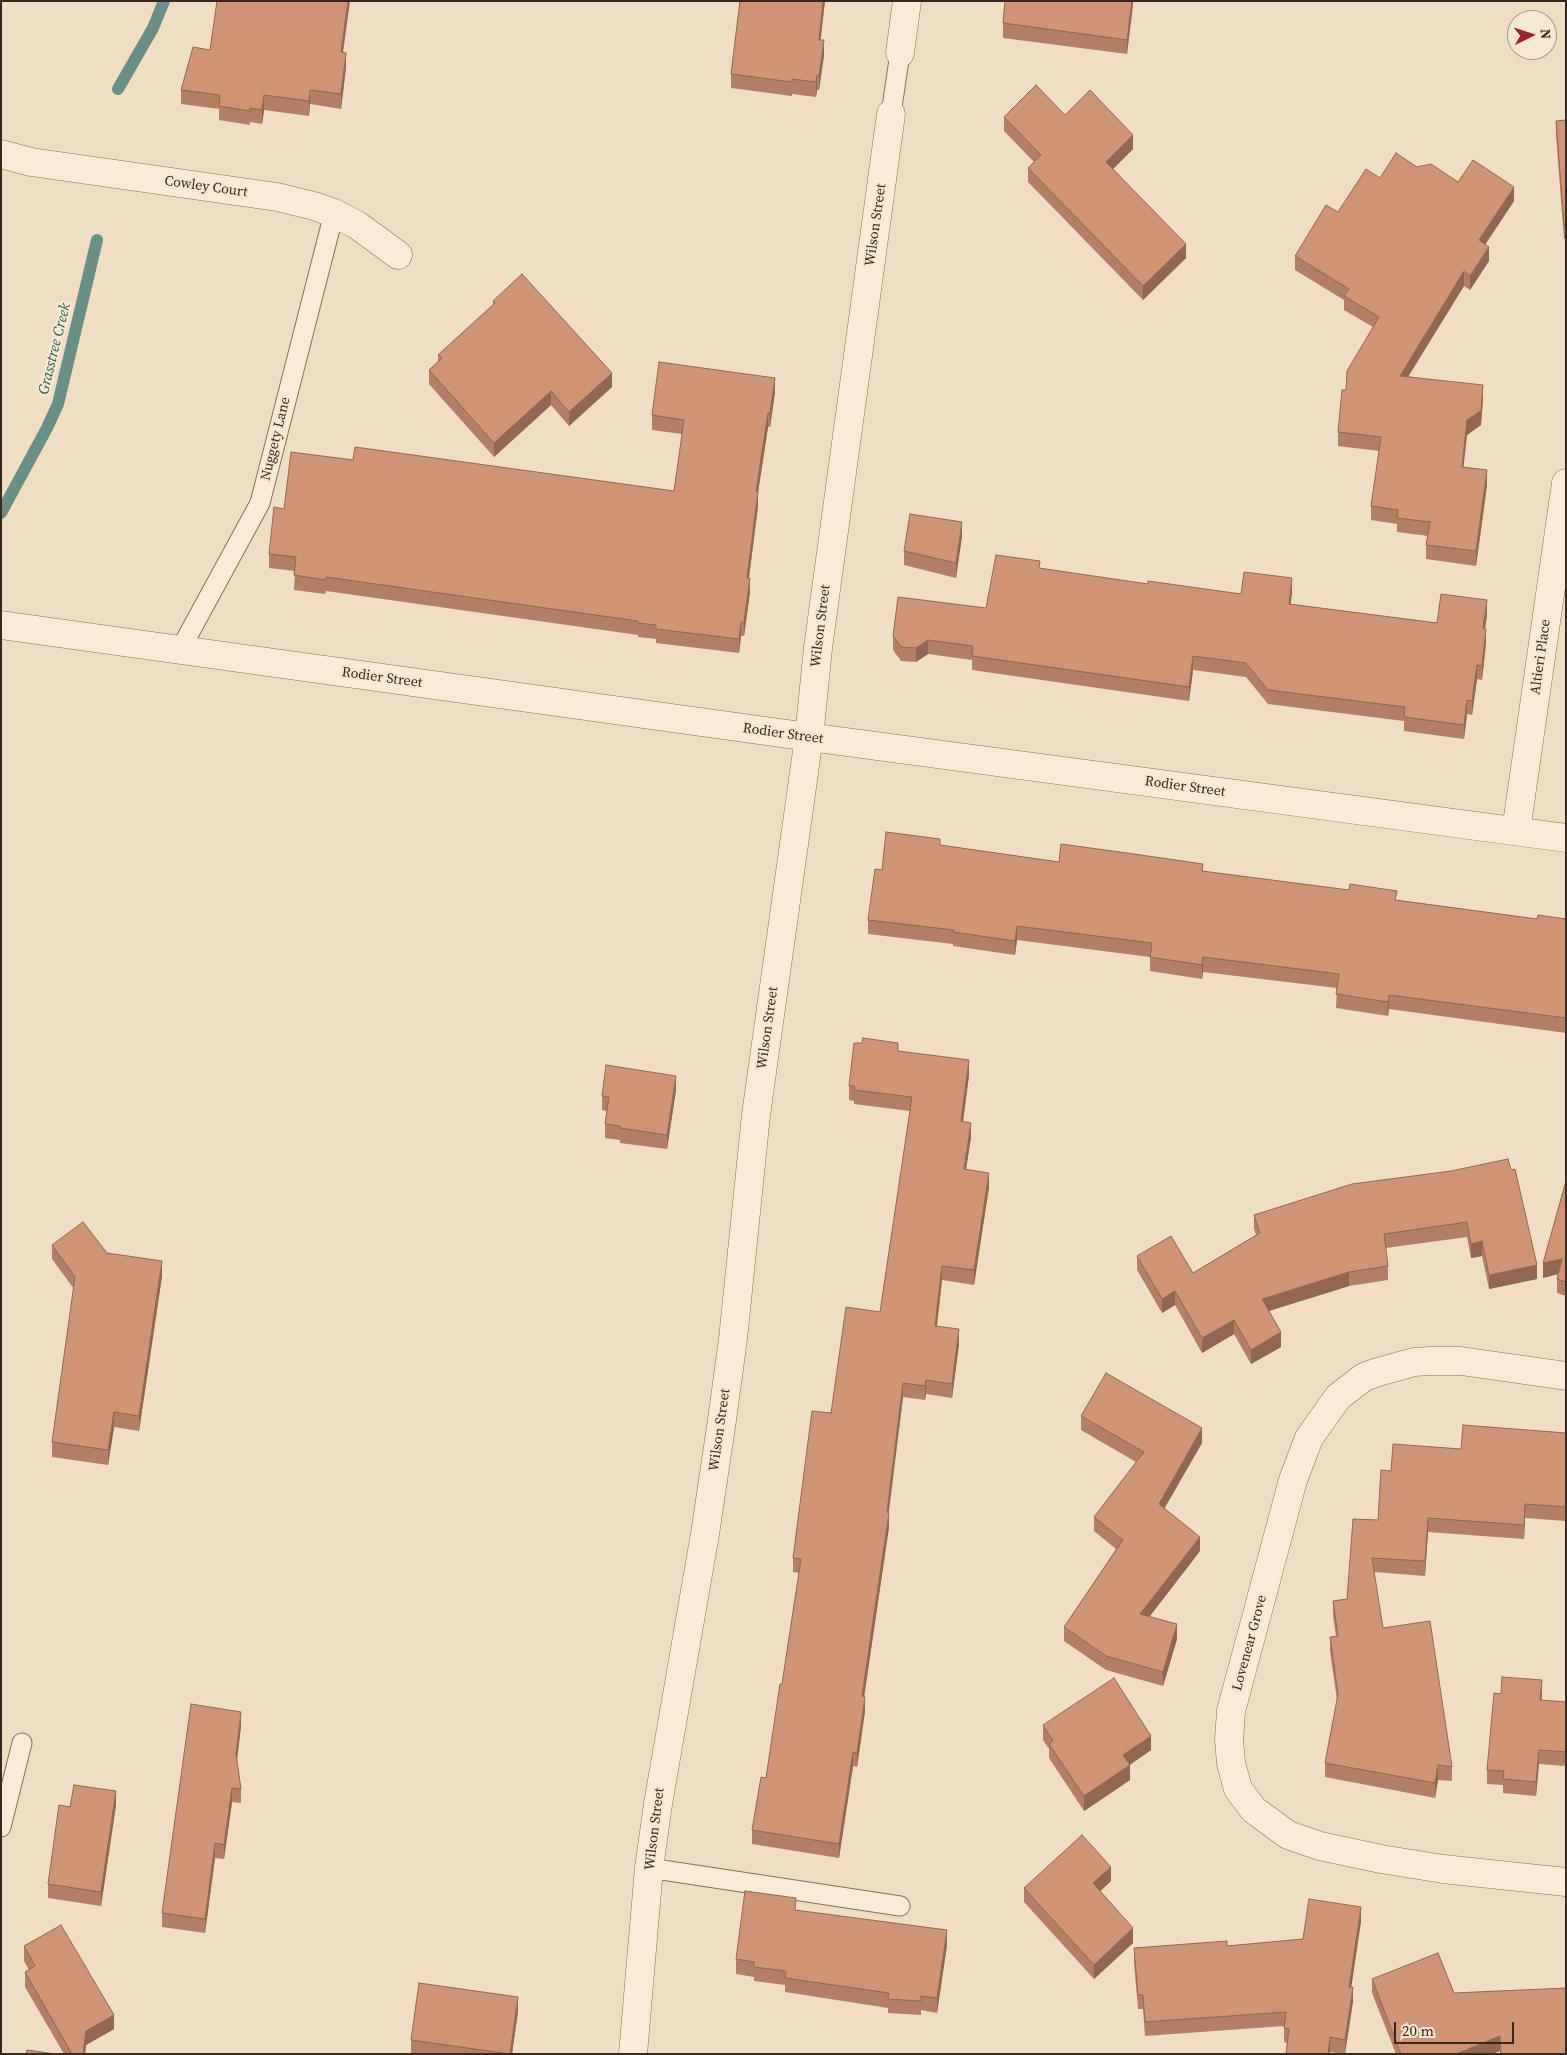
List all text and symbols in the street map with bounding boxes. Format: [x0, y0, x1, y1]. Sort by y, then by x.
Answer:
north arrow [1507, 10, 1557, 60]
text: N [1536, 28, 1556, 40]
street label: Cowley Court [163, 173, 249, 201]
street label: Wilson Street [862, 183, 890, 267]
water label: Grasstree Creek [35, 301, 75, 397]
street label: Nuggety Lane [258, 396, 294, 482]
street label: Wilson Street [808, 584, 834, 668]
street label: Altieri Place [1527, 618, 1555, 696]
street label: Rodier Street [341, 664, 423, 692]
street label: Rodier Street [742, 720, 824, 748]
street label: Rodier Street [1144, 773, 1226, 801]
street label: Wilson Street [754, 986, 782, 1070]
street label: Wilson Street [706, 1388, 734, 1472]
street label: Lovenear Grove [1229, 1593, 1271, 1693]
street label: Wilson Street [642, 1787, 668, 1871]
scale bar [1397, 2012, 1517, 2044]
text: 20 m [1402, 2020, 1434, 2041]

